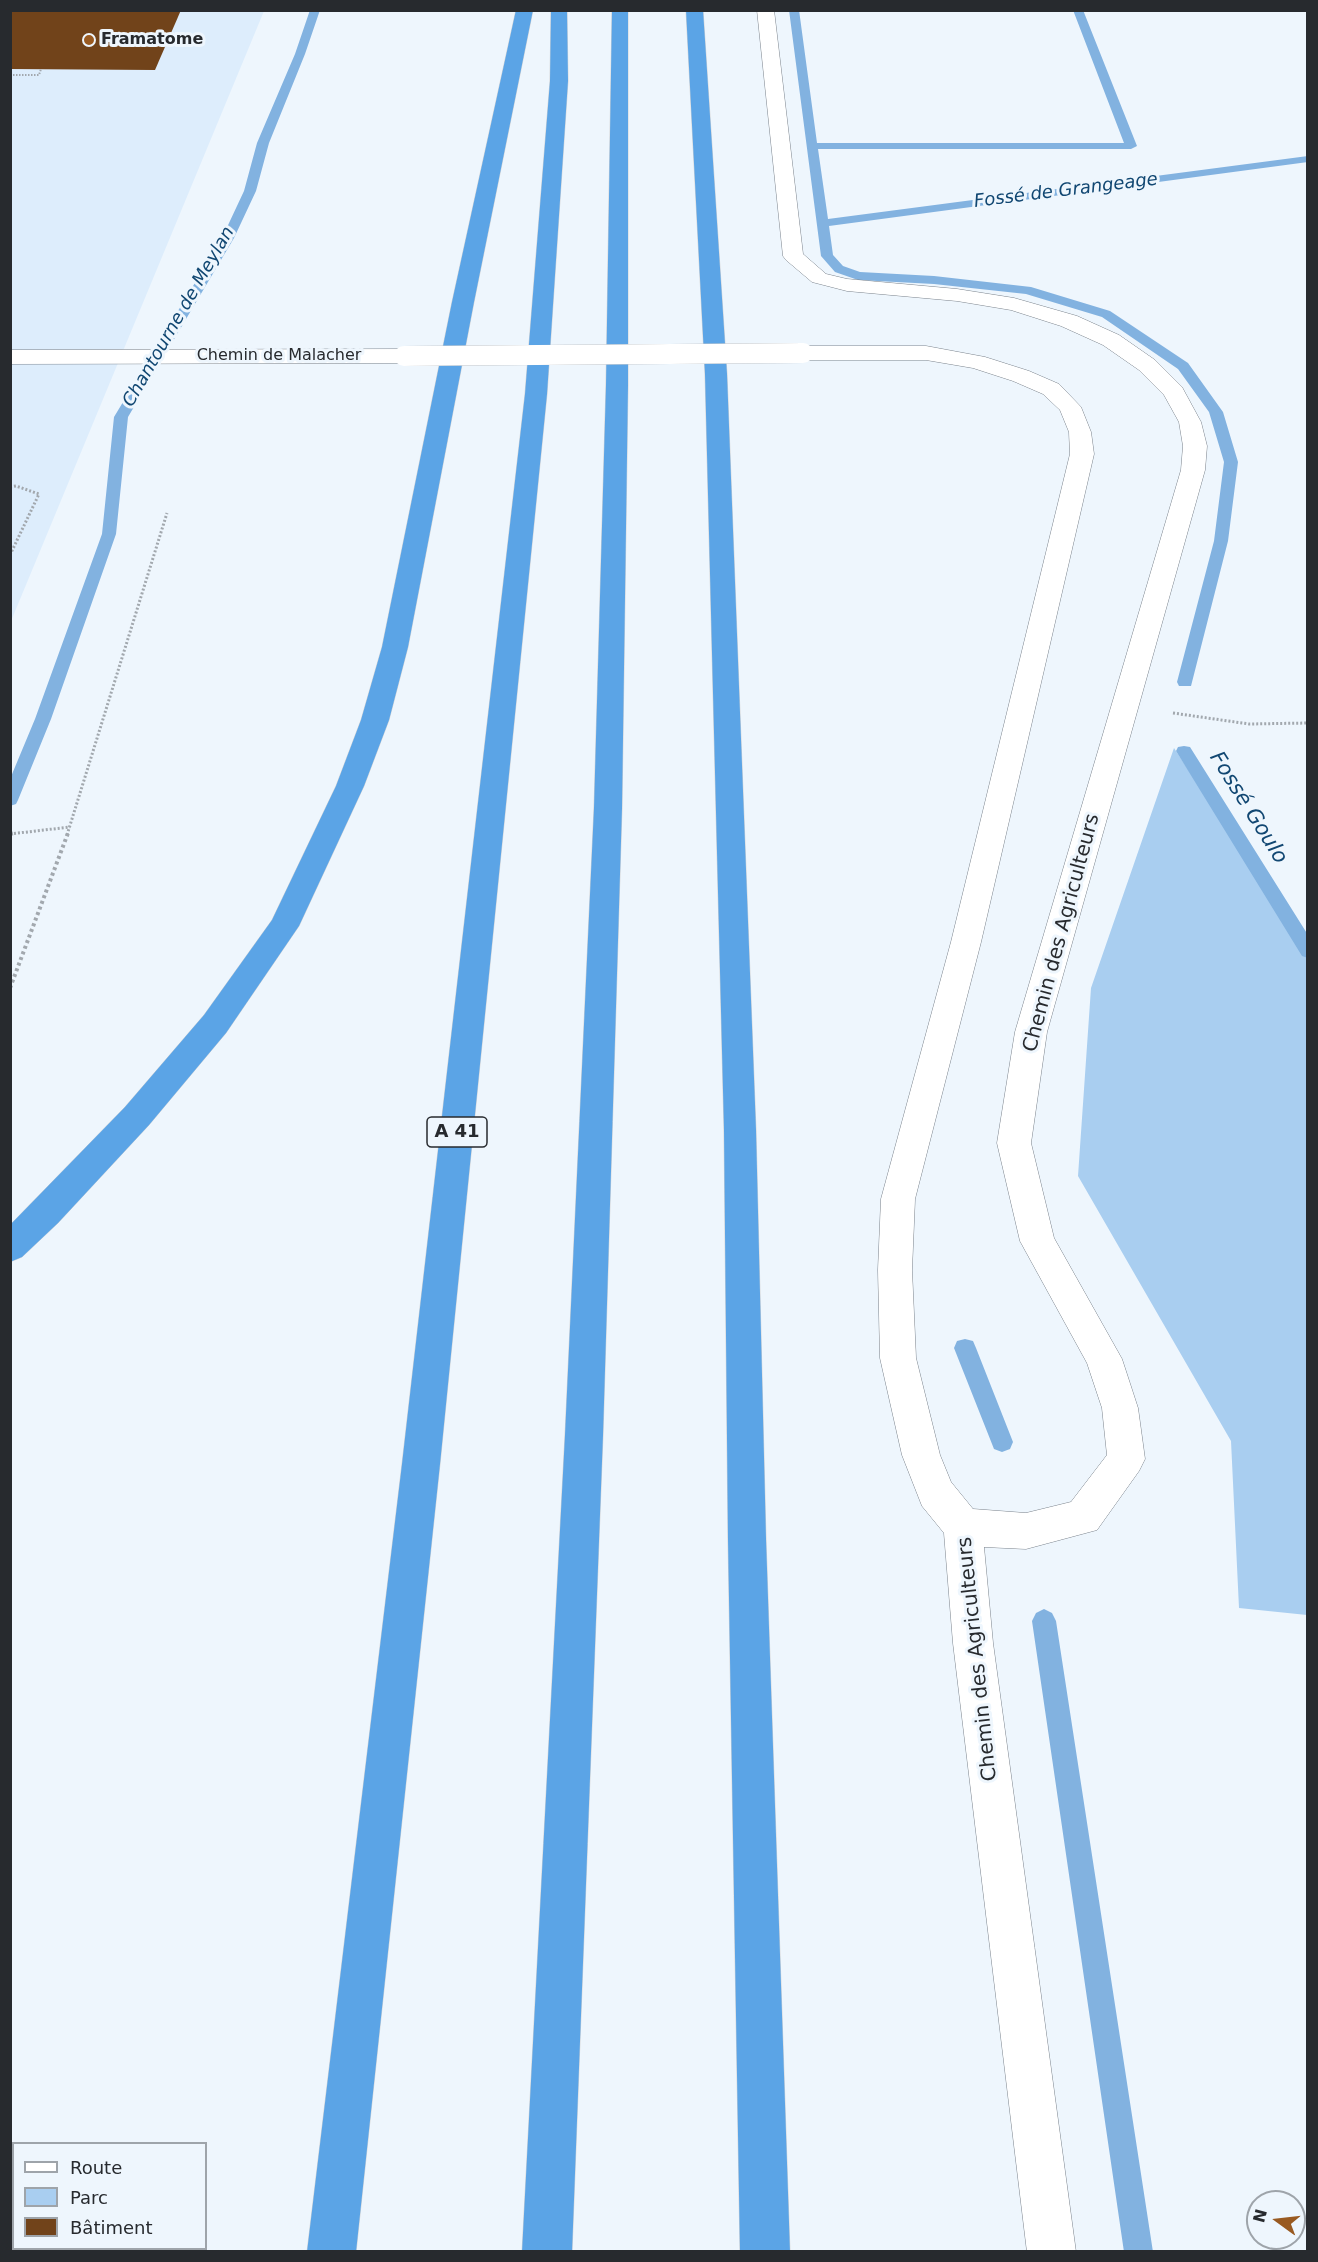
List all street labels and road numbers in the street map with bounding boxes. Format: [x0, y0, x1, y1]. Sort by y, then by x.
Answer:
street label: Chemin de Malacher [197, 346, 361, 366]
street label: Chemin des Agriculteurs [1019, 811, 1105, 1055]
road number: A 41 [427, 1117, 487, 1147]
street label: Chemin des Agriculteurs [953, 1536, 1003, 1782]

